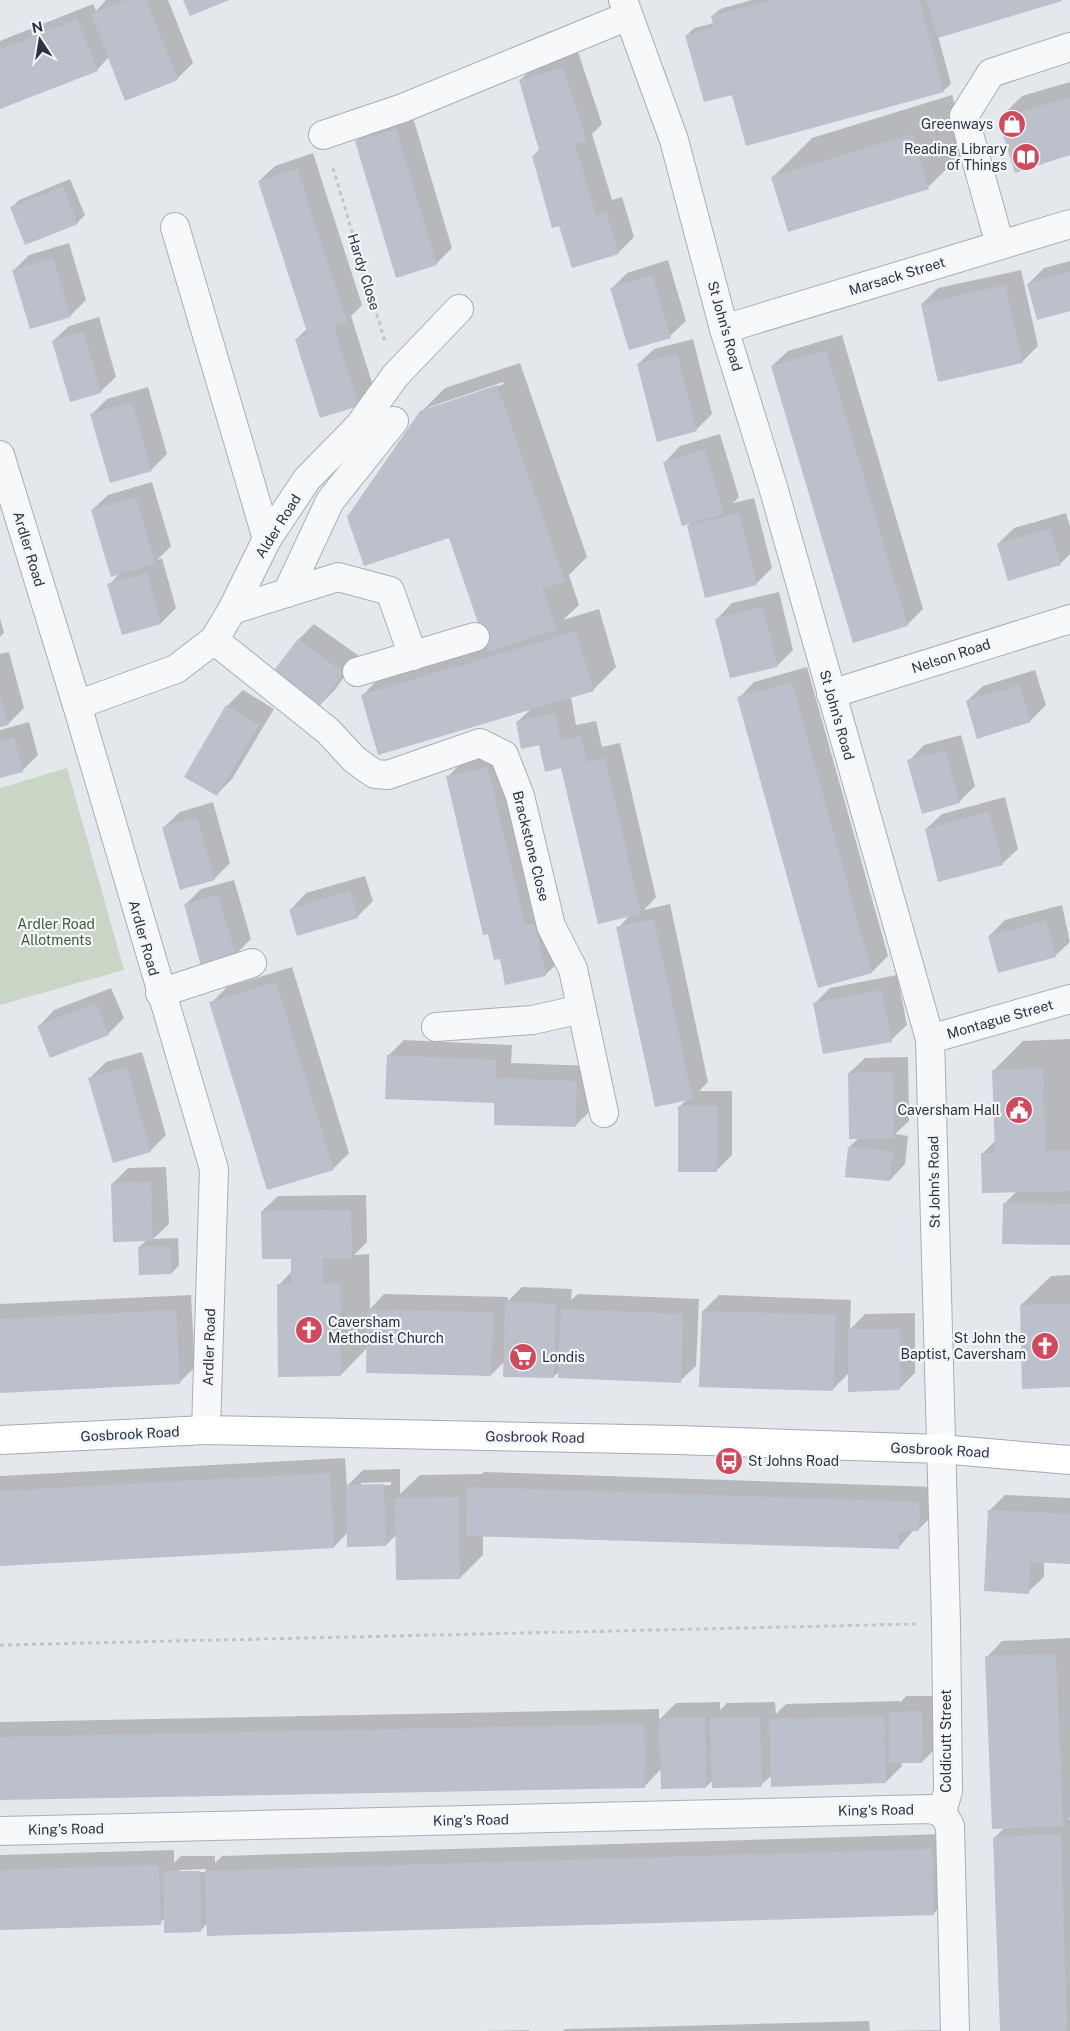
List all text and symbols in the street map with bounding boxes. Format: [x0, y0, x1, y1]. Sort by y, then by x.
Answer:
north arrow [15, 15, 65, 65]
text: N [30, 18, 44, 36]
shop icon: Greenways [997, 109, 1027, 139]
place label: Greenways [921, 116, 993, 132]
place label: Reading Library of Things [904, 141, 1008, 173]
library icon: Reading Library of Things [1011, 142, 1041, 172]
street label: Hardy Close [345, 232, 383, 312]
street label: Marsack Street [847, 254, 947, 298]
street label: St John's Road [705, 279, 745, 373]
street label: Alder Road [252, 491, 304, 561]
street label: Ardler Road [10, 510, 48, 588]
street label: Nelson Road [910, 636, 992, 676]
street label: St John's Road [817, 668, 857, 762]
street label: Brackstone Close [510, 789, 552, 903]
street label: Ardler Road [126, 898, 162, 978]
park label: Ardler Road Allotments [17, 916, 95, 948]
street label: Montague Street [945, 996, 1055, 1042]
public building icon: Caversham Hall [1004, 1095, 1034, 1125]
place label: Caversham Hall [898, 1102, 1000, 1118]
street label: St John's Road [925, 1136, 943, 1228]
street label: Ardler Road [200, 1308, 218, 1386]
place label: Caversham Methodist Church [328, 1314, 444, 1346]
church icon: Caversham Methodist Church [294, 1315, 324, 1345]
place label: St John the Baptist, Caversham [901, 1330, 1026, 1362]
church icon: St John the Baptist, Caversham [1030, 1331, 1060, 1361]
supermarket icon: Londis [508, 1342, 538, 1372]
place label: Londis [542, 1349, 585, 1365]
street label: Gosbrook Road [80, 1423, 180, 1445]
street label: Gosbrook Road [485, 1428, 585, 1446]
street label: Gosbrook Road [890, 1439, 990, 1461]
bus stop icon: St Johns Road [714, 1446, 744, 1476]
place label: St Johns Road [748, 1453, 839, 1469]
street label: Coldicutt Street [938, 1689, 954, 1793]
street label: King's Road [838, 1801, 914, 1819]
street label: King's Road [433, 1811, 509, 1829]
street label: King's Road [28, 1820, 104, 1838]

